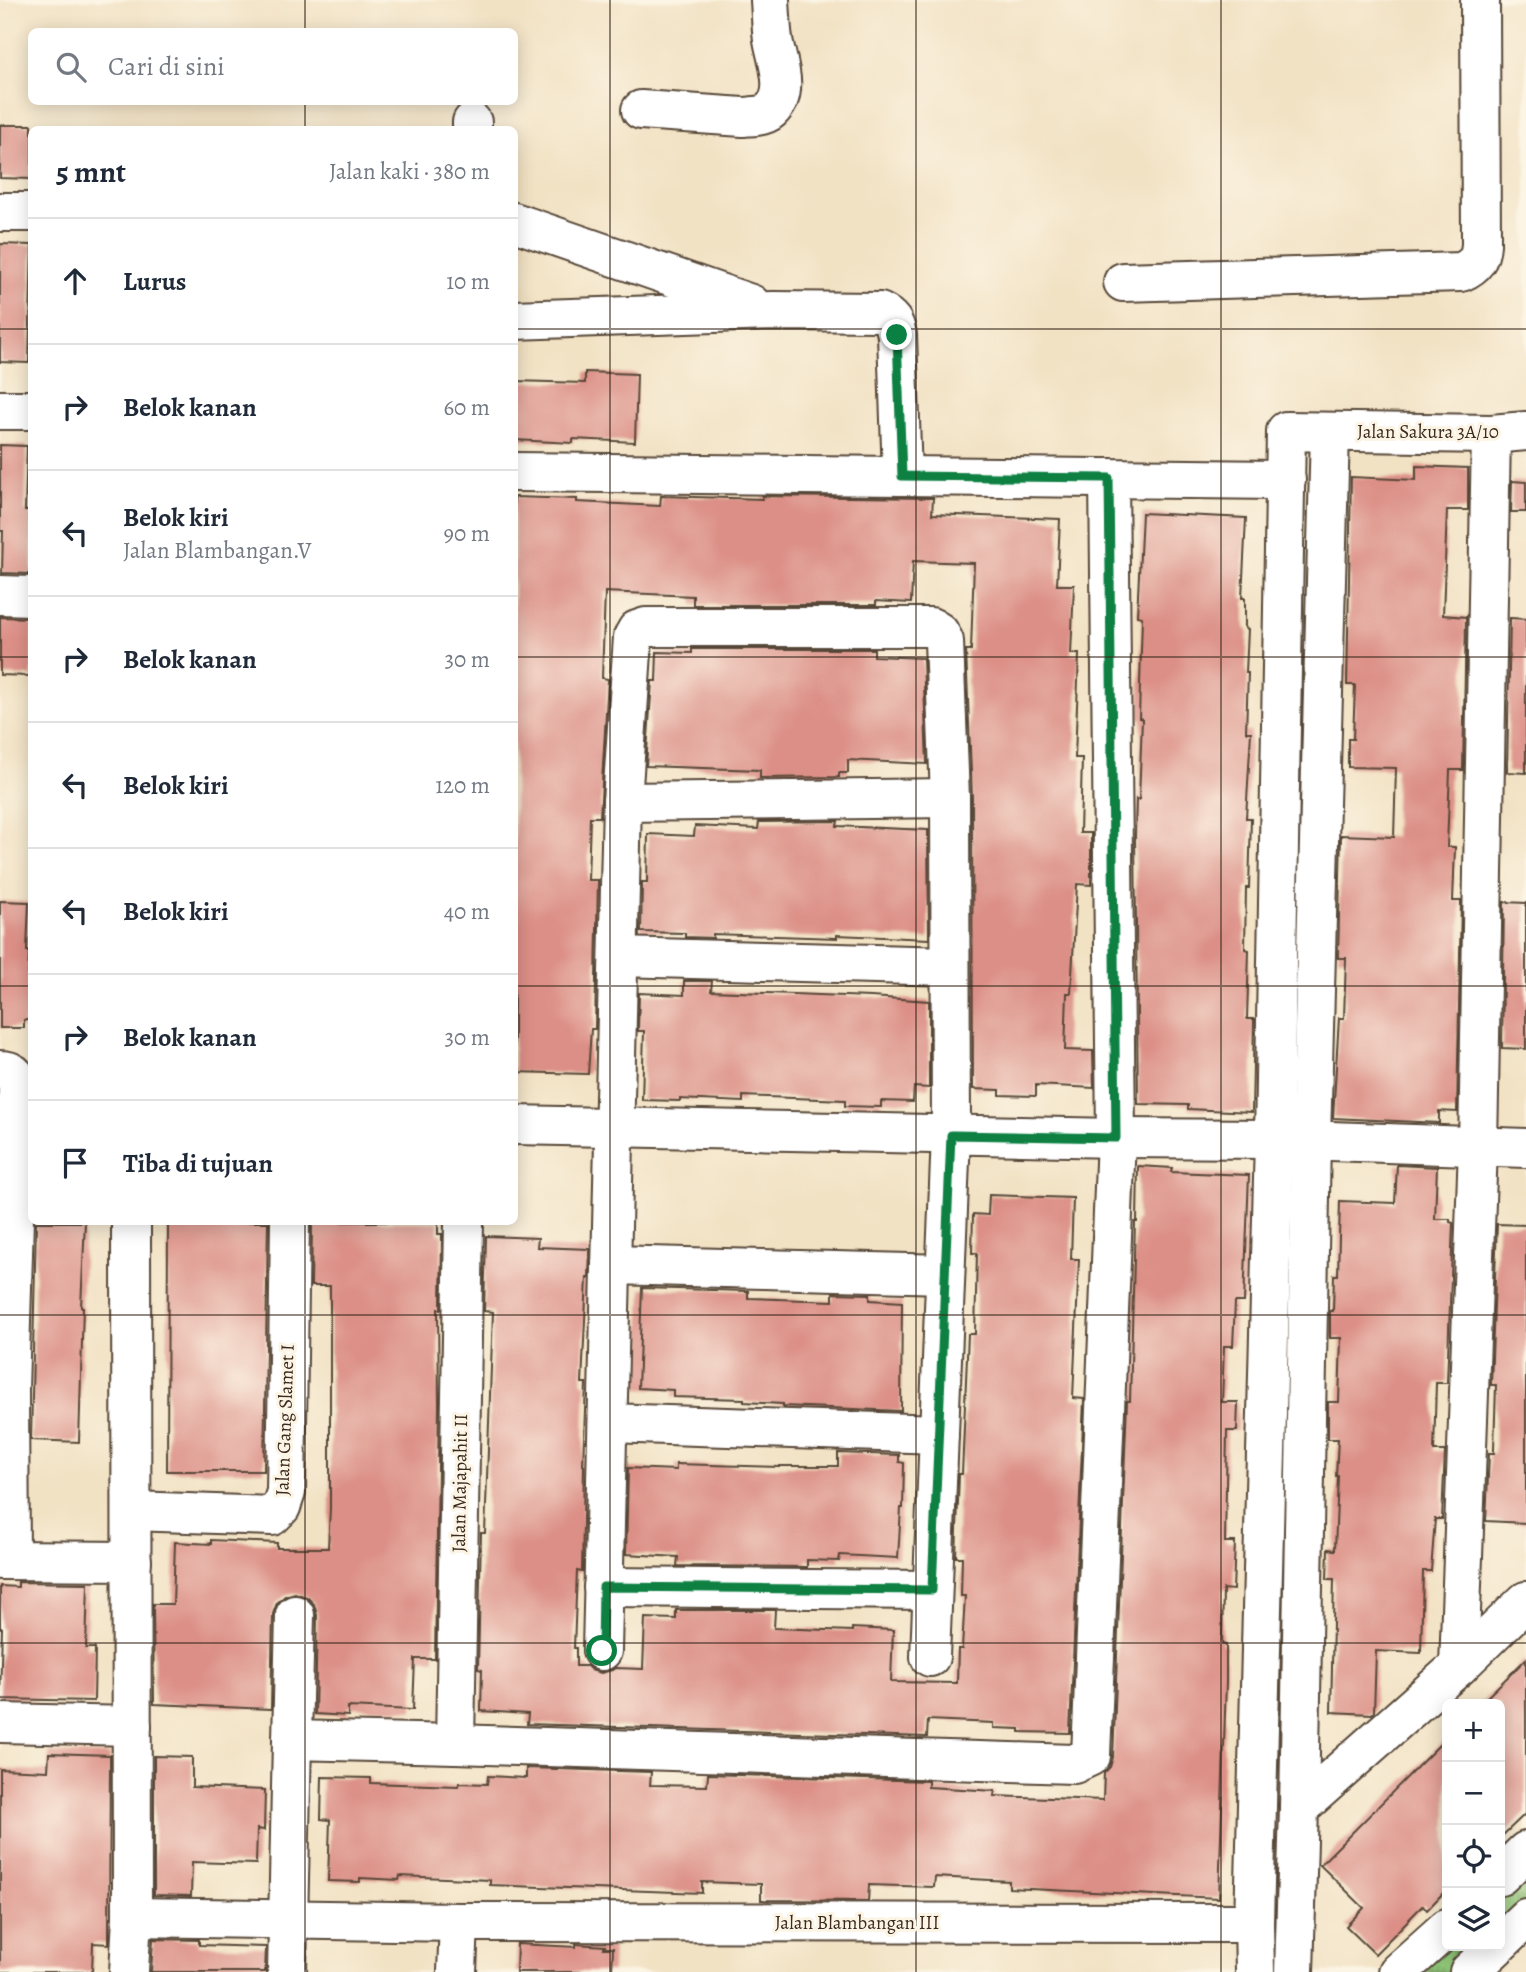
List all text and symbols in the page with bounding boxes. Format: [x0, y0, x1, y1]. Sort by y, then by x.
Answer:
search box [28, 28, 518, 105]
icon: search [52, 48, 90, 86]
text: Cari di sini [108, 49, 225, 84]
text: 5 mnt [56, 152, 126, 192]
text: Jalan kaki · 380 m [329, 156, 490, 187]
icon: ahead [56, 262, 94, 300]
text: Lurus [123, 264, 186, 299]
text: 10 m [446, 266, 490, 297]
route end [881, 319, 912, 350]
icon: right [56, 388, 94, 426]
text: Belok kanan [123, 390, 257, 425]
text: 60 m [443, 392, 490, 423]
street label: Jalan Sakura 3A/10 [1357, 419, 1499, 445]
text: Belok kiri [123, 500, 229, 535]
icon: left [56, 514, 94, 552]
text: 90 m [444, 518, 490, 549]
text: Jalan Blambangan.V [123, 535, 312, 566]
icon: right [56, 640, 94, 678]
text: Belok kanan [123, 642, 257, 677]
text: 30 m [444, 644, 490, 675]
icon: left [56, 766, 94, 804]
text: Belok kiri [123, 768, 229, 803]
text: 120 m [435, 770, 490, 801]
icon: left [56, 892, 94, 930]
text: Belok kiri [123, 894, 229, 929]
text: 40 m [444, 896, 490, 927]
icon: right [56, 1018, 94, 1056]
text: Belok kanan [123, 1020, 257, 1055]
text: 30 m [444, 1022, 490, 1053]
icon: arrive [56, 1144, 94, 1182]
text: Tiba di tujuan [123, 1146, 273, 1181]
street label: Jalan Gang Slamet I [269, 1344, 301, 1496]
street label: Jalan Majapahit II [446, 1413, 474, 1553]
route start [586, 1635, 617, 1666]
map controls [1442, 1699, 1505, 1951]
button: + [1442, 1699, 1505, 1762]
button: − [1442, 1762, 1505, 1825]
button: locate [1442, 1825, 1505, 1888]
button: layers [1442, 1888, 1505, 1951]
street label: Jalan Blambangan III [775, 1910, 939, 1936]

